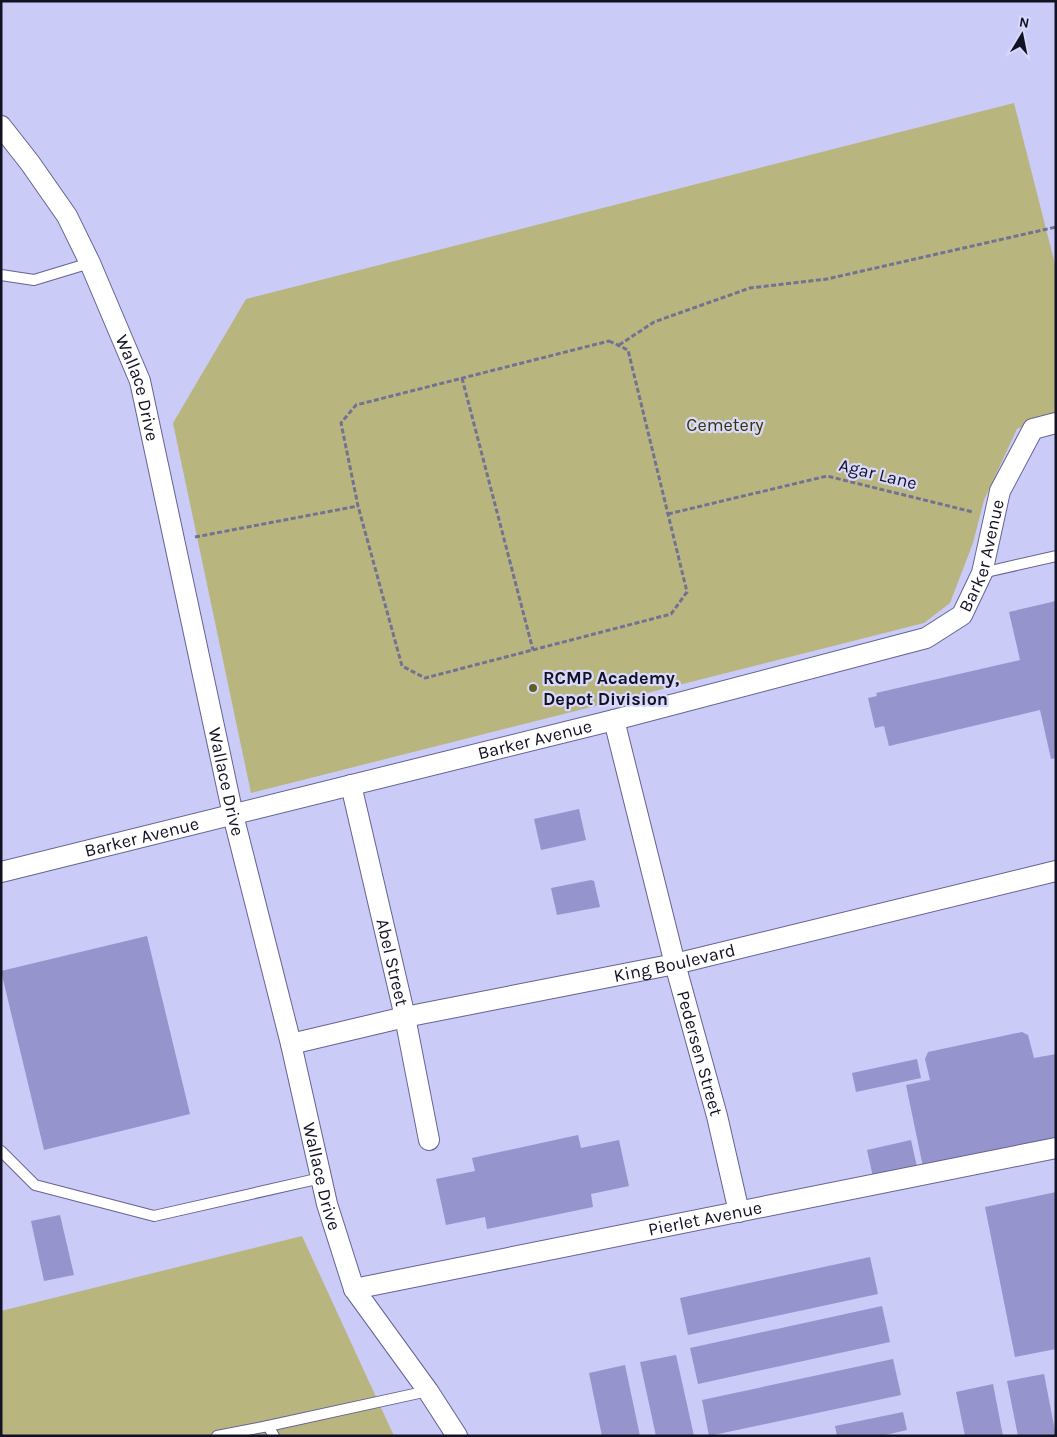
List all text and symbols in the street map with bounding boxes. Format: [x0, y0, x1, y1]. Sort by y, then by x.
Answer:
north arrow [997, 10, 1047, 60]
text: N [1018, 13, 1031, 32]
street label: Wallace Drive [111, 331, 164, 443]
park label: Cemetery [686, 414, 764, 436]
street label: Agar Lane [837, 454, 919, 494]
street label: Barker Avenue [954, 497, 1009, 616]
place label: RCMP Academy, Depot Division [543, 667, 680, 710]
marker: RCMP Academy, Depot Division [527, 682, 539, 694]
street label: Barker Avenue [475, 715, 594, 764]
street label: Wallace Drive [204, 726, 249, 838]
street label: Barker Avenue [82, 812, 201, 862]
street label: Abel Street [371, 916, 413, 1008]
street label: King Boulevard [612, 939, 738, 987]
street label: Pedersen Street [672, 988, 727, 1118]
street label: Wallace Drive [298, 1120, 346, 1233]
street label: Pierlet Avenue [646, 1196, 764, 1241]

